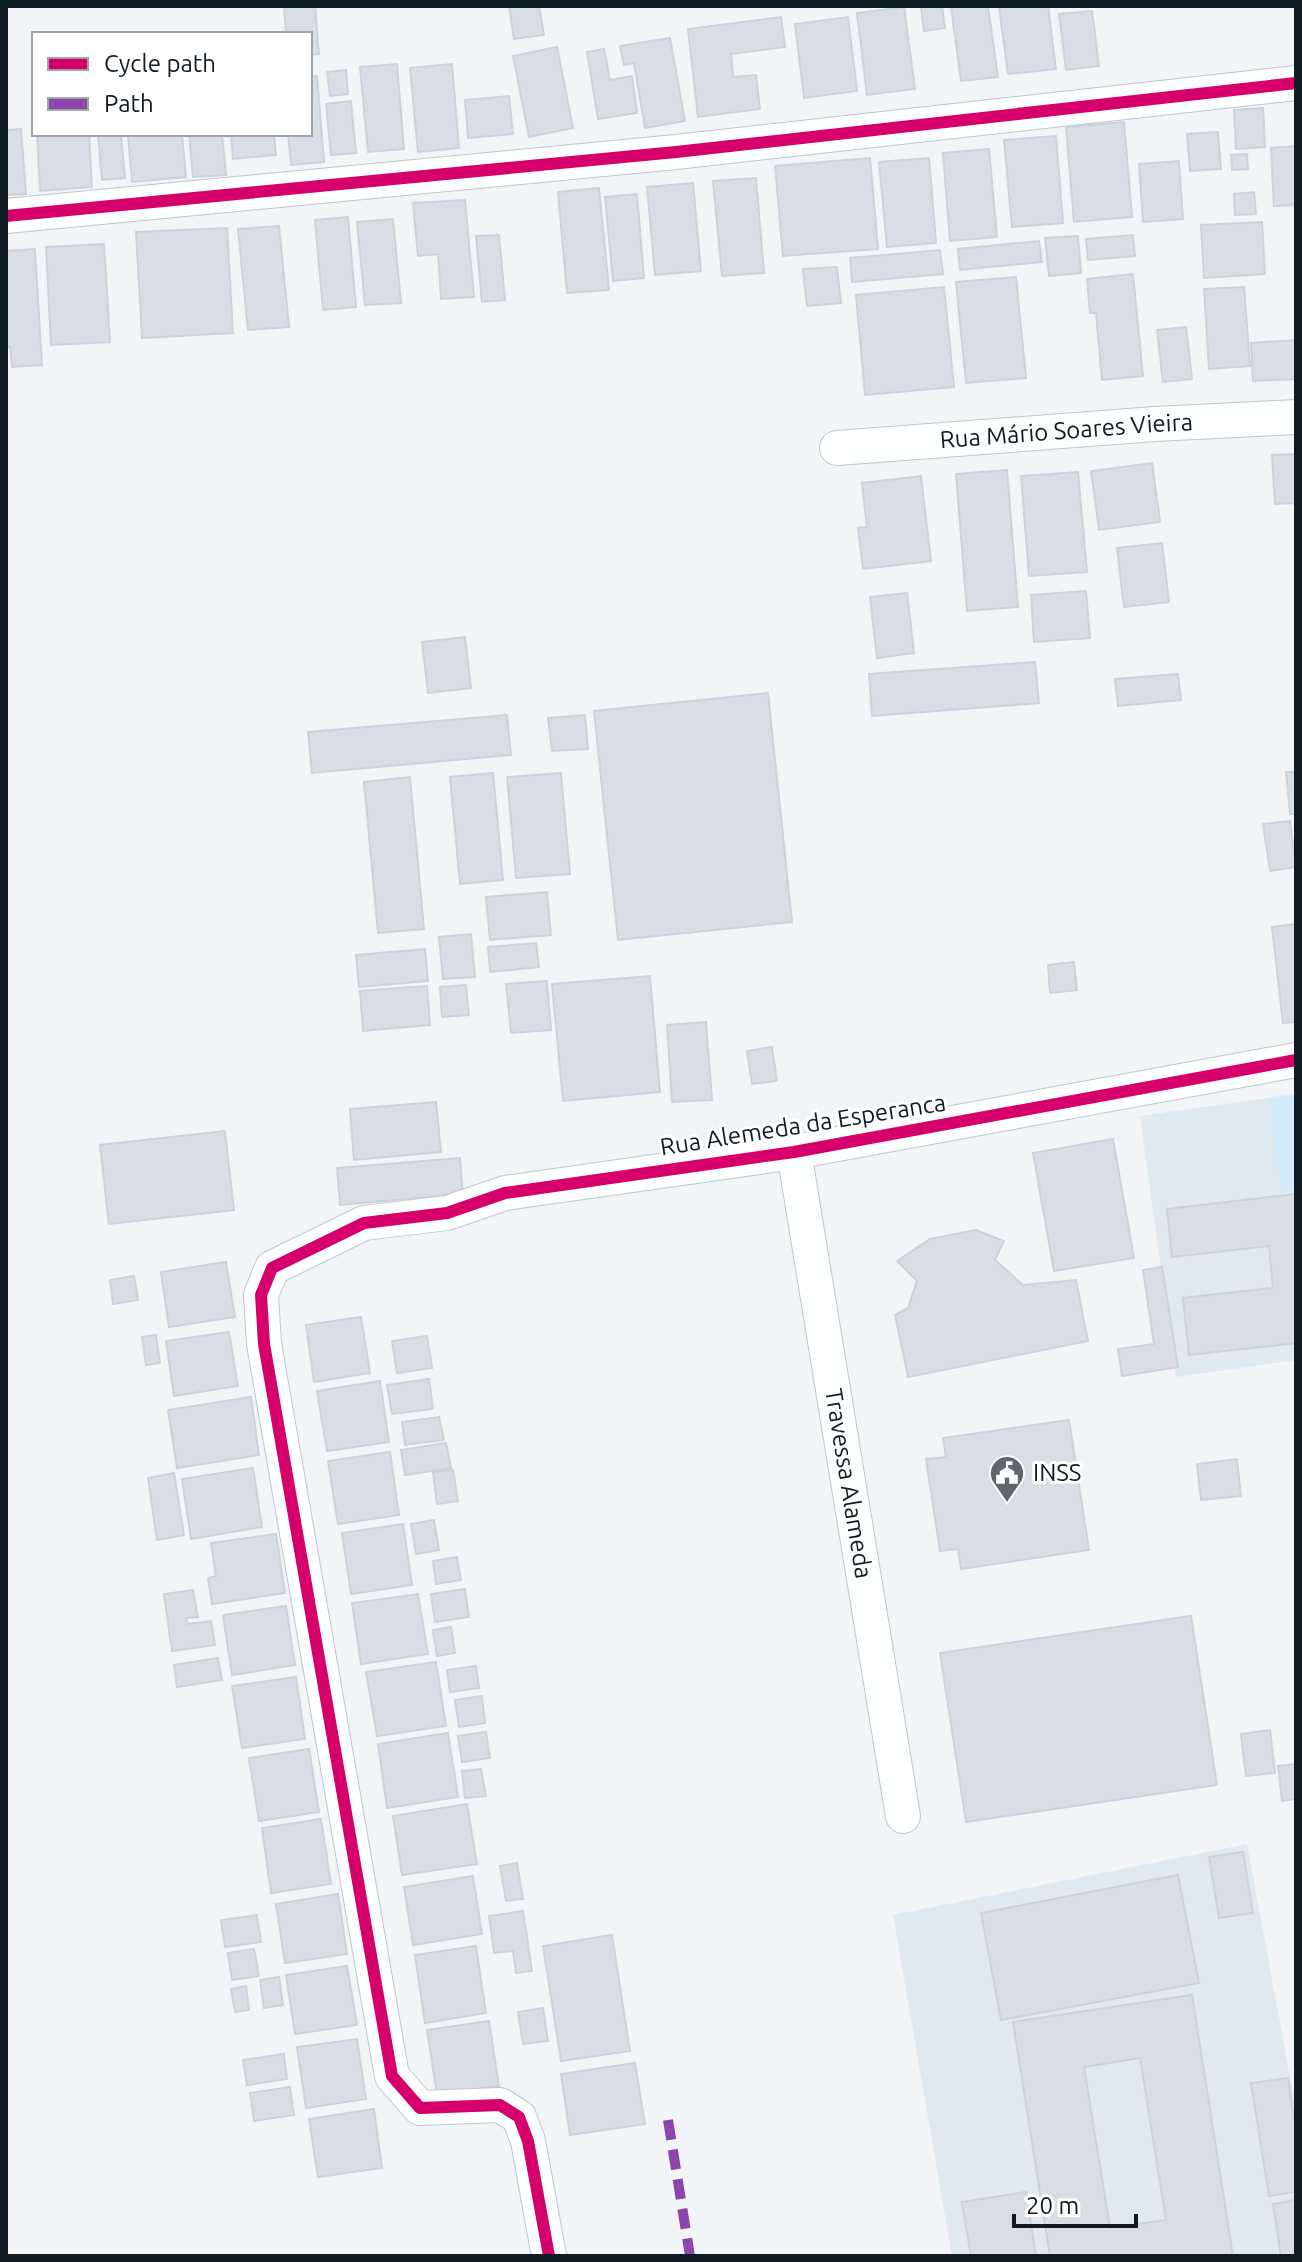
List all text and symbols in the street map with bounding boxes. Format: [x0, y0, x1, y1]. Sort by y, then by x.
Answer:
legend [32, 32, 312, 136]
text: Cycle path [104, 50, 216, 77]
text: Path [104, 90, 154, 117]
street label: Rua Mário Soares Vieira [939, 408, 1194, 453]
street label: Rua Alemeda da Esperanca [658, 1089, 948, 1160]
street label: Travessa Alameda [820, 1386, 878, 1580]
public building icon: INSS [988, 1454, 1026, 1504]
place label: INSS [1033, 1459, 1081, 1486]
scale bar [1014, 2178, 1136, 2228]
text: 20 m [1026, 2192, 1079, 2219]

